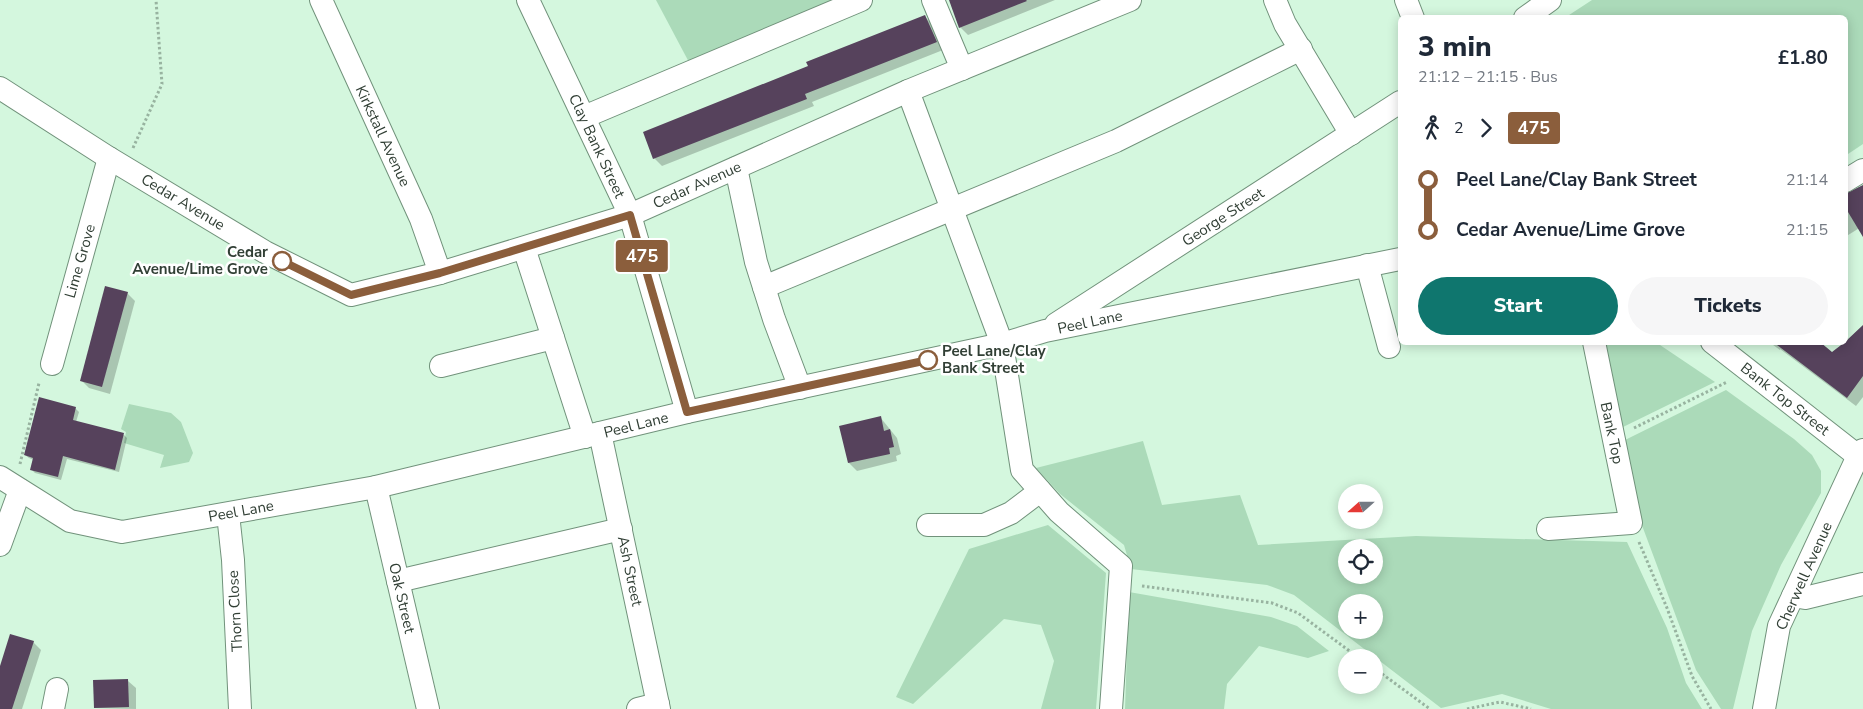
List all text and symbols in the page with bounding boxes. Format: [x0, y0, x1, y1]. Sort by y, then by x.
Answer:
text: 3 min [1418, 28, 1492, 66]
text: £1.80 [1778, 45, 1828, 71]
text: 21:12 – 21:15 · Bus [1418, 66, 1558, 88]
street label: Kirkstall Avenue [351, 82, 415, 190]
street label: Clay Bank Street [564, 91, 630, 202]
icon: walk [1418, 114, 1446, 142]
icon: forward [1472, 114, 1500, 142]
text: 475 [1518, 116, 1550, 140]
text: 2 [1454, 117, 1464, 139]
street label: Cedar Avenue [650, 157, 744, 213]
text: Peel Lane/Clay Bank Street [1456, 167, 1697, 193]
street label: Cedar Avenue [137, 169, 229, 235]
text: 21:14 [1786, 169, 1828, 191]
street label: George Street [1178, 183, 1269, 251]
text: Cedar Avenue/Lime Grove [1456, 217, 1685, 243]
text: 21:15 [1786, 219, 1828, 241]
street label: Lime Grove [60, 222, 100, 300]
line badge: 475 [613, 240, 671, 272]
place label: Cedar Avenue/Lime Grove [132, 242, 268, 279]
text: 475 [626, 244, 658, 268]
marker: Cedar Avenue/Lime Grove [272, 251, 292, 271]
button: Start [1418, 277, 1618, 335]
button: Tickets [1628, 277, 1828, 335]
street label: Peel Lane [1056, 305, 1124, 339]
place label: Peel Lane/Clay Bank Street [942, 341, 1046, 378]
marker: Peel Lane/Clay Bank Street [918, 350, 938, 370]
street label: Bank Top Street [1736, 358, 1834, 440]
street label: Bank Top [1596, 400, 1628, 466]
street label: Peel Lane [602, 407, 670, 443]
north arrow [1338, 484, 1382, 529]
map controls [1338, 484, 1383, 694]
street label: Peel Lane [207, 495, 275, 527]
street label: Cherwell Avenue [1771, 519, 1837, 633]
street label: Ash Street [613, 534, 647, 609]
button: locate [1338, 539, 1383, 584]
street label: Oak Street [384, 561, 420, 636]
street label: Thorn Close [223, 570, 247, 652]
button: + [1338, 594, 1383, 639]
button: − [1338, 649, 1383, 694]

